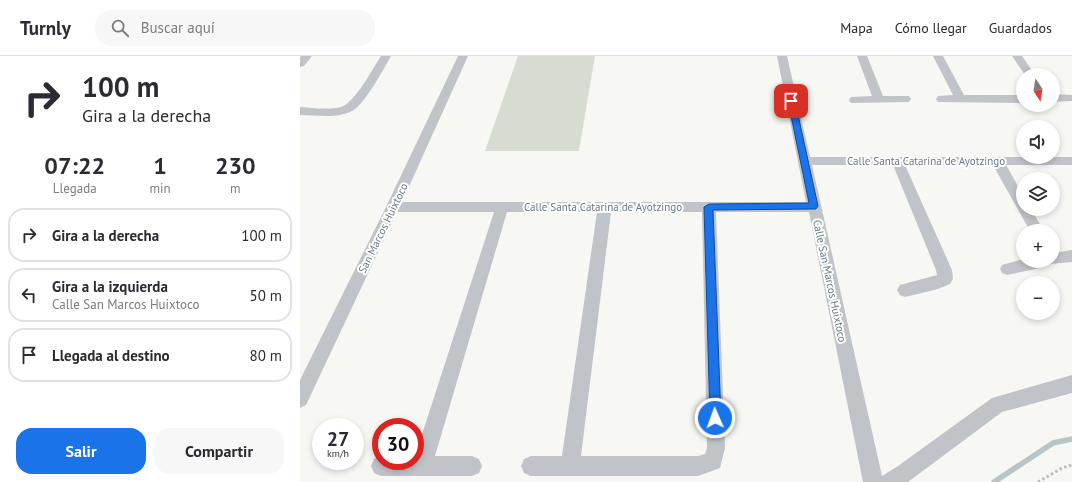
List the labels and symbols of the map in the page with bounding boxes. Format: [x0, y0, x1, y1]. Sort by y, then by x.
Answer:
north arrow [1016, 68, 1060, 112]
pin [774, 84, 808, 118]
street label: Calle Santa Catarina de Ayotzingo [847, 154, 1005, 168]
street label: San Marcos Huixtoco [355, 181, 411, 275]
street label: Calle Santa Catarina de Ayotzingo [524, 200, 682, 214]
street label: Calle San Marcos Huixtoco [810, 218, 850, 344]
position arrow [694, 397, 736, 439]
speed limit sign: 30 [372, 418, 424, 470]

